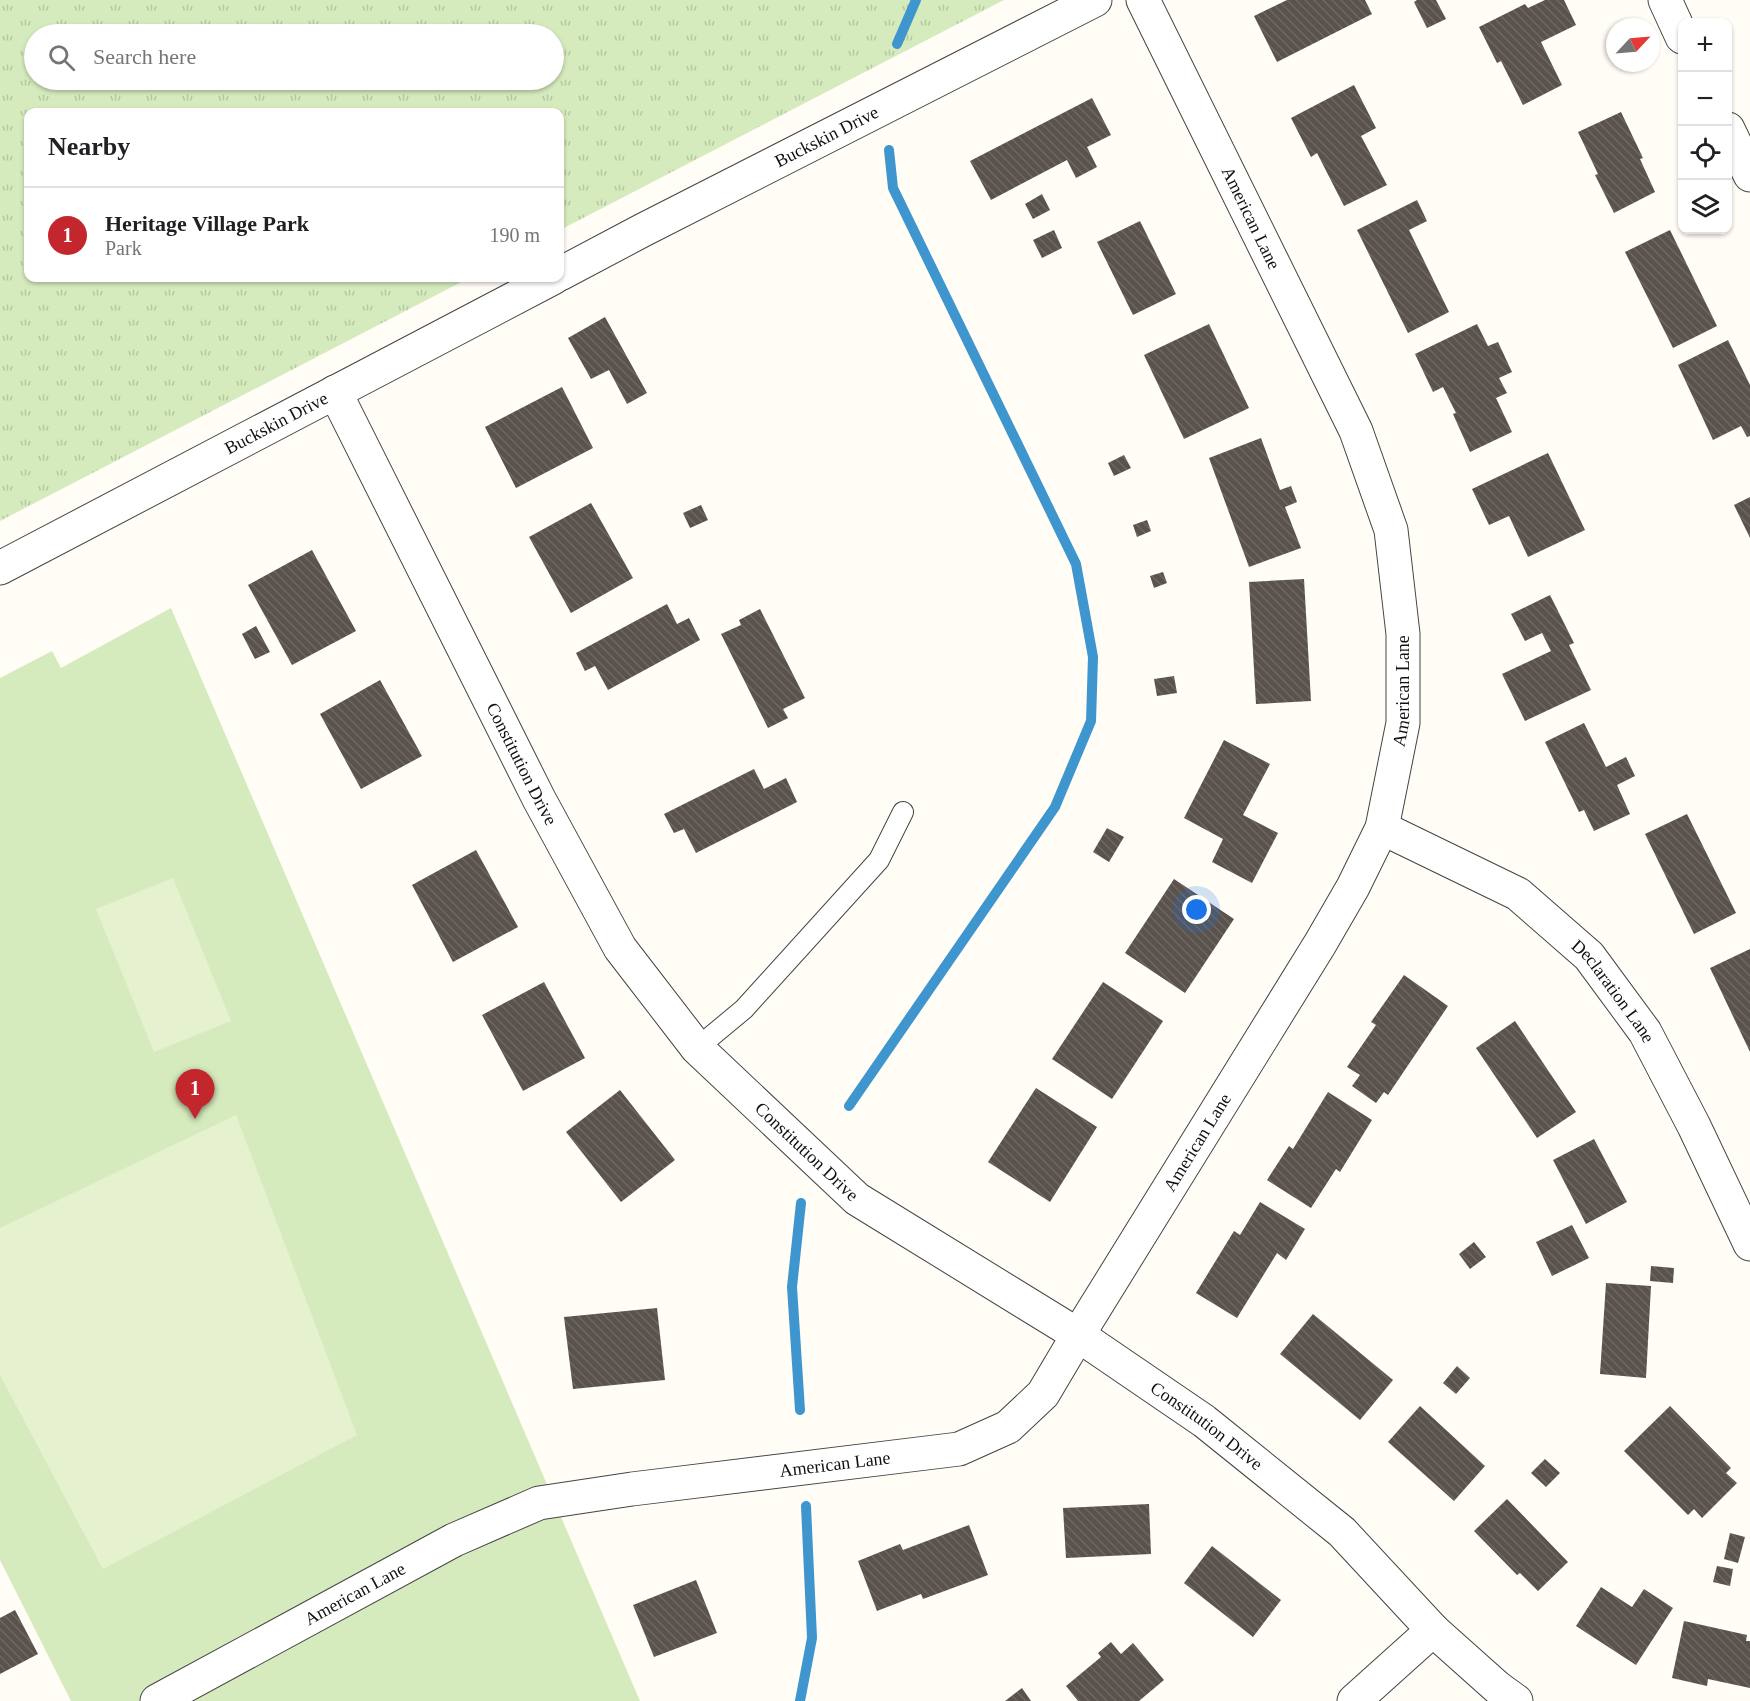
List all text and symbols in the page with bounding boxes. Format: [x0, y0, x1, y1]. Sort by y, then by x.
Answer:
north arrow [1606, 18, 1660, 72]
map controls [1678, 18, 1732, 234]
button: + [1678, 18, 1732, 72]
search box [24, 24, 564, 90]
icon: search [45, 41, 78, 74]
text: Search here [93, 44, 196, 69]
button: − [1678, 72, 1732, 126]
street label: Buckskin Drive [772, 102, 882, 171]
button: locate [1678, 126, 1732, 180]
text: Nearby [48, 132, 130, 161]
street label: American Lane [1218, 164, 1284, 272]
button: layers [1678, 180, 1732, 234]
text: Heritage Village Park [105, 211, 309, 236]
text: 1 [63, 224, 73, 246]
text: 190 m [489, 224, 540, 246]
text: Park [105, 237, 142, 259]
street label: Buckskin Drive [221, 388, 331, 458]
street label: American Lane [1389, 635, 1413, 748]
street label: Constitution Drive [482, 699, 561, 828]
your location [1182, 895, 1211, 924]
street label: Declaration Lane [1568, 936, 1659, 1046]
pin: 1 [176, 1070, 214, 1119]
street label: American Lane [1159, 1090, 1235, 1195]
street label: Constitution Drive [751, 1098, 863, 1205]
street label: Constitution Drive [1147, 1378, 1267, 1474]
street label: American Lane [778, 1447, 891, 1481]
street label: American Lane [301, 1558, 409, 1629]

